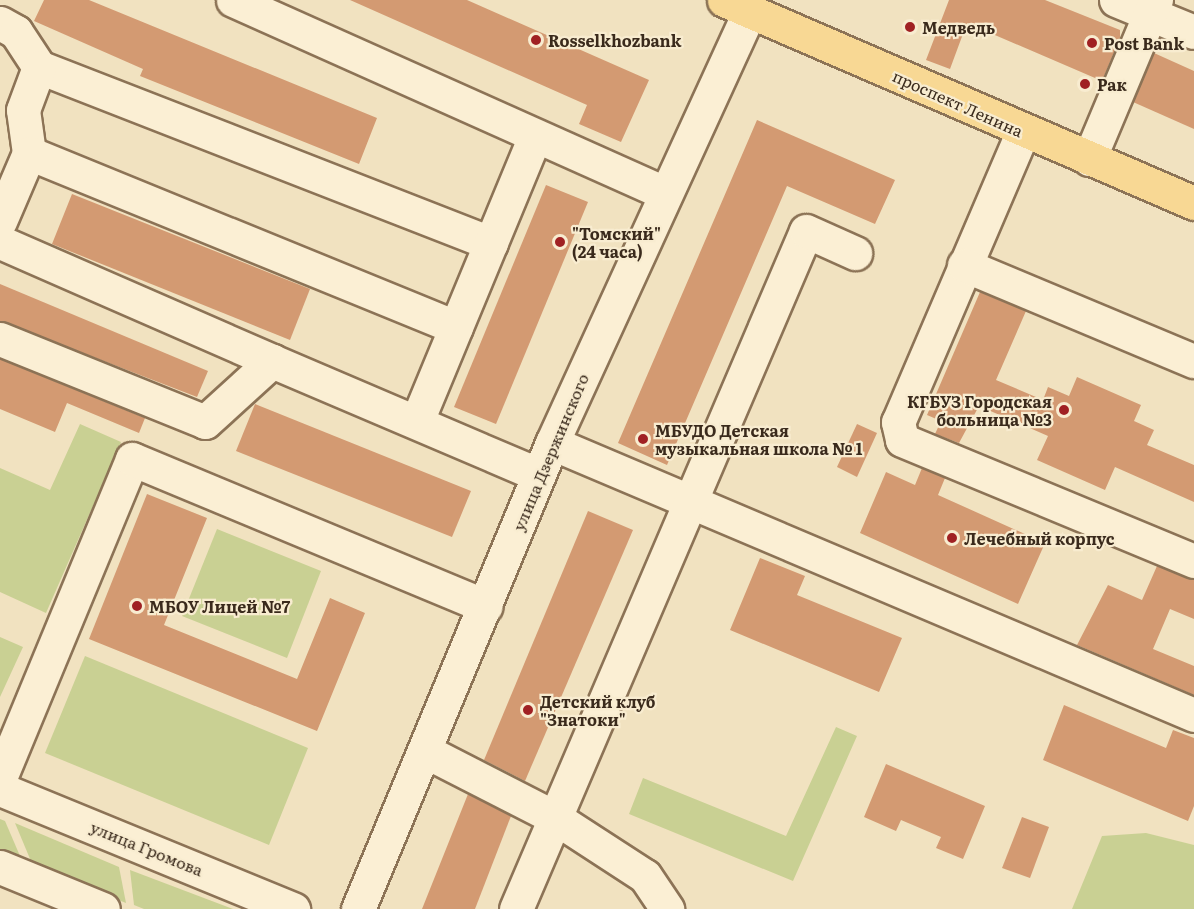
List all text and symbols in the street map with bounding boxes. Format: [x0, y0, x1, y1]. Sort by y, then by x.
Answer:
place label: Медведь [922, 17, 995, 37]
marker: Медведь [903, 20, 917, 34]
place label: Rosselkhozbank [548, 30, 681, 50]
marker: Rosselkhozbank [529, 33, 543, 47]
place label: Post Bank [1104, 33, 1184, 53]
marker: Post Bank [1085, 36, 1099, 50]
street label: проспект Ленина [890, 66, 1026, 140]
place label: Рак [1097, 74, 1127, 94]
marker: Рак [1078, 77, 1092, 91]
place label: "Томский" (24 часа) [572, 223, 661, 261]
marker: "Томский" (24 часа) [553, 235, 567, 249]
street label: улица Дзержинского [508, 370, 592, 534]
place label: КГБУЗ Городская больница №3 [907, 391, 1052, 429]
marker: КГБУЗ Городская больница №3 [1057, 403, 1071, 417]
place label: МБУДО Детская музыкальная школа № 1 [655, 420, 862, 458]
marker: МБУДО Детская музыкальная школа № 1 [636, 432, 650, 446]
place label: Лечебный корпус [964, 528, 1115, 548]
marker: Лечебный корпус [945, 531, 959, 545]
place label: МБОУ Лицей №7 [149, 596, 290, 616]
marker: МБОУ Лицей №7 [130, 599, 144, 613]
place label: Детский клуб "Знатоки" [540, 691, 655, 729]
marker: Детский клуб "Знатоки" [521, 703, 535, 717]
street label: улица Громова [88, 817, 206, 879]

